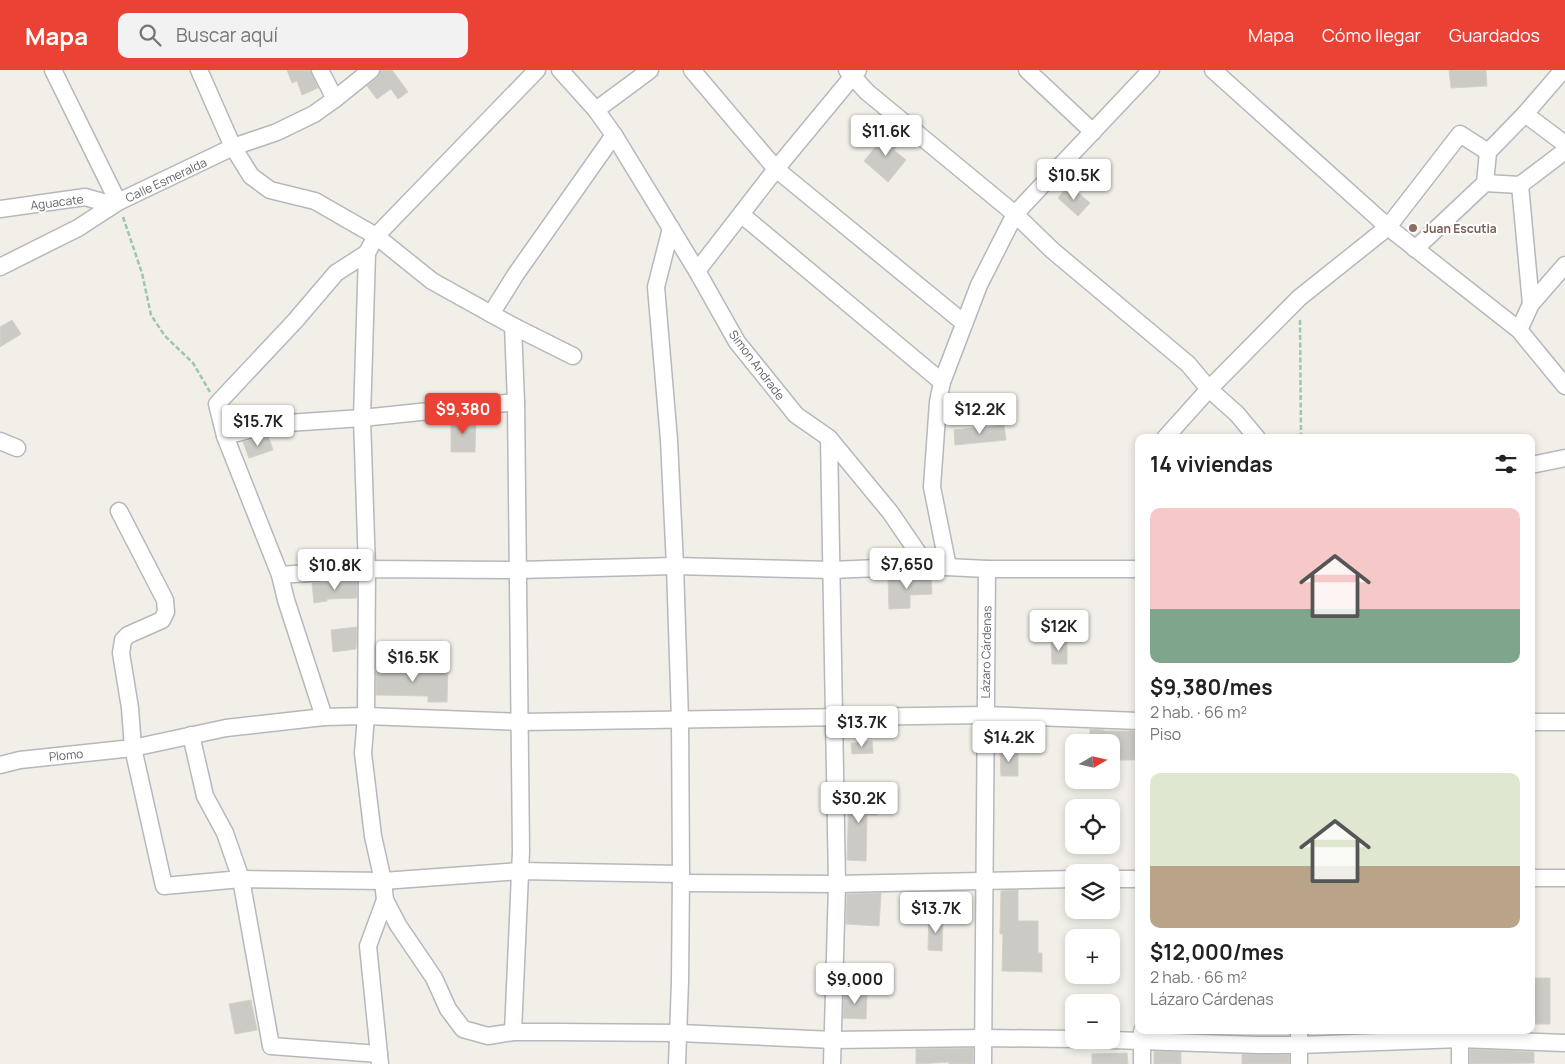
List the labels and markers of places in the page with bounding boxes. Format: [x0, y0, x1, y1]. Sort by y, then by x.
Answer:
pin: $11.6K [845, 114, 927, 157]
pin: $10.5K [1033, 158, 1115, 201]
place label: Juan Escutia [1423, 220, 1497, 237]
marker: Juan Escutia [1407, 222, 1419, 234]
pin: $9,380 [422, 392, 504, 435]
pin: $12.2K [939, 392, 1021, 435]
pin: $15.7K [217, 404, 299, 447]
pin: $10.8K [294, 548, 376, 591]
pin: $7,650 [866, 548, 948, 590]
pin: $12K [1029, 610, 1089, 652]
pin: $16.5K [372, 640, 454, 683]
pin: $13.7K [821, 706, 903, 748]
pin: $14.2K [968, 720, 1050, 763]
pin: $30.2K [818, 782, 900, 824]
pin: $13.7K [895, 892, 977, 934]
pin: $9,000 [814, 962, 896, 1005]

